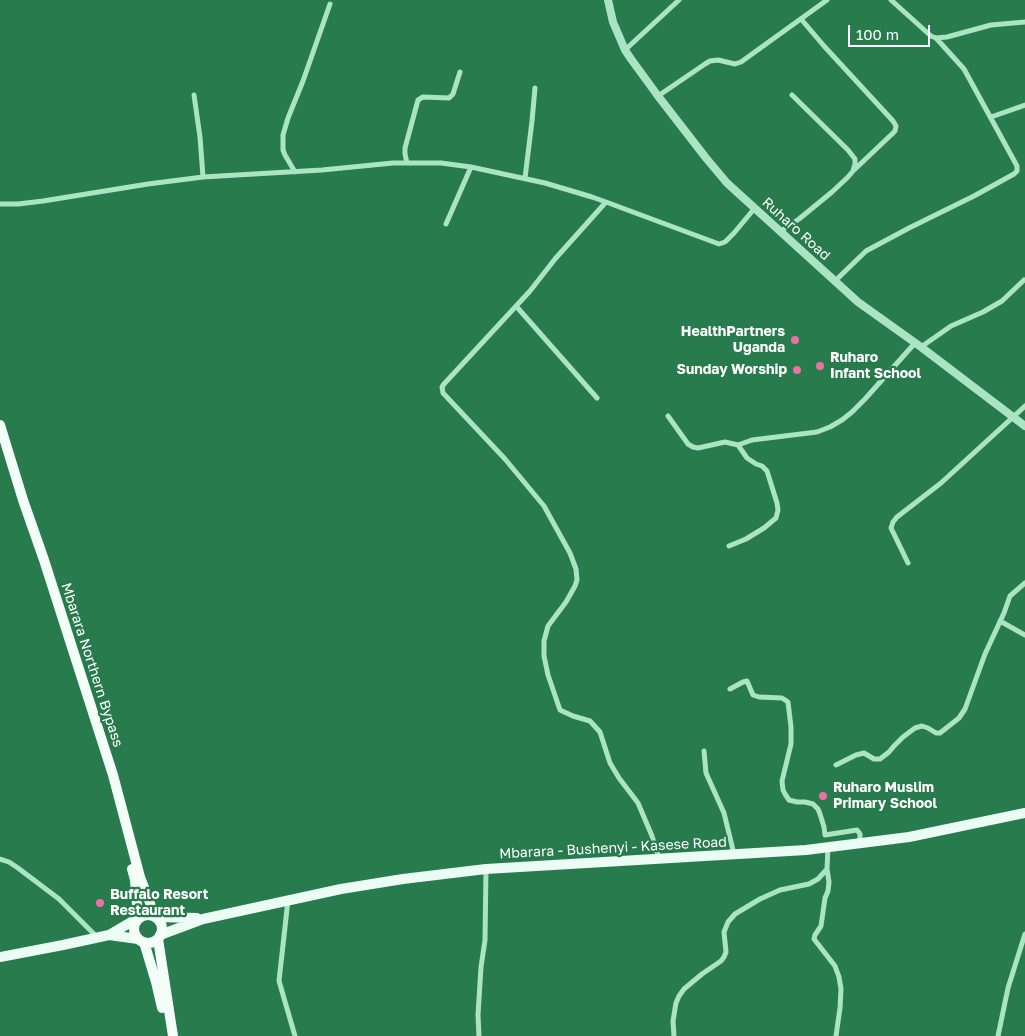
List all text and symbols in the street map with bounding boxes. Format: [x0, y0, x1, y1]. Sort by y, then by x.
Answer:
scale bar [850, 15, 932, 47]
text: 100 m [856, 25, 899, 43]
street label: Ruharo Road [759, 194, 833, 264]
place label: HealthPartners Uganda [681, 324, 785, 357]
marker: HealthPartners Uganda [789, 334, 801, 346]
place label: Ruharo Infant School [830, 350, 921, 382]
marker: Ruharo Infant School [814, 360, 826, 372]
place label: Sunday Worship [676, 362, 787, 378]
marker: Sunday Worship [791, 364, 803, 376]
street label: Mbarara Northern Bypass [57, 581, 127, 749]
place label: Ruharo Muslim Primary School [833, 780, 937, 812]
marker: Ruharo Muslim Primary School [817, 790, 829, 802]
street label: Mbarara - Bushenyi - Kasese Road [499, 834, 727, 862]
place label: Buffalo Resort Restaurant [110, 887, 208, 920]
marker: Buffalo Resort Restaurant [94, 897, 106, 909]

